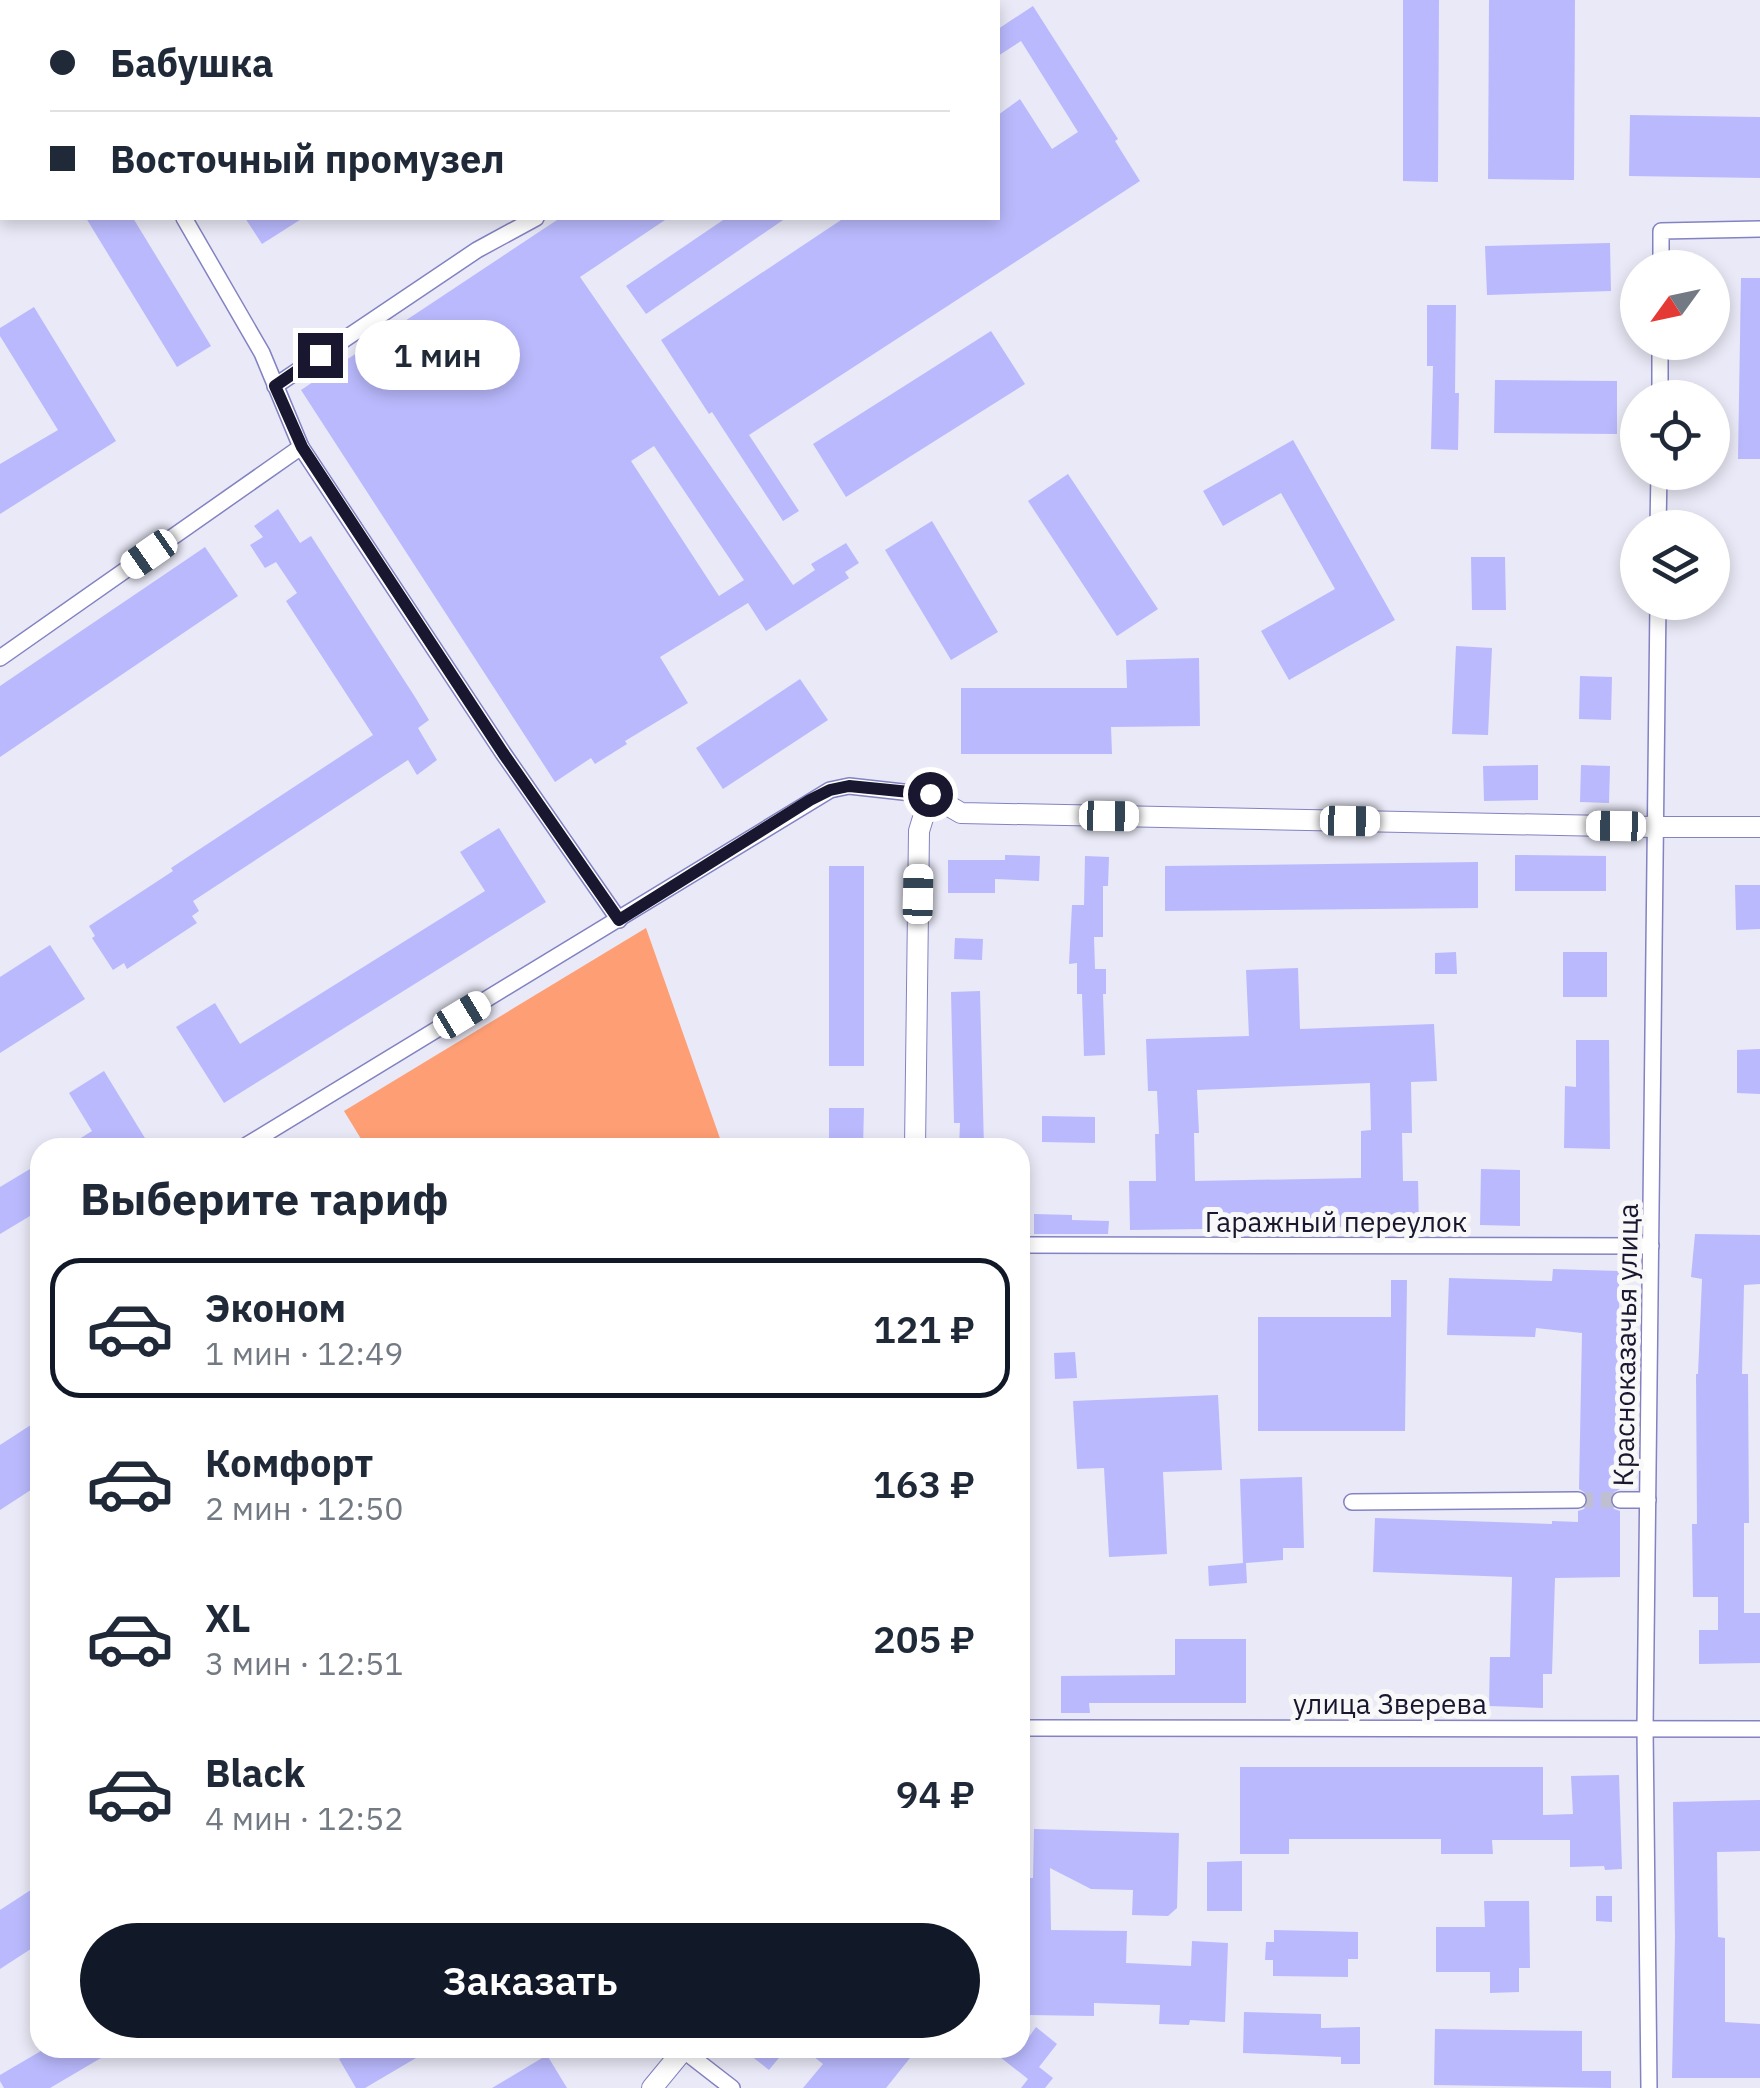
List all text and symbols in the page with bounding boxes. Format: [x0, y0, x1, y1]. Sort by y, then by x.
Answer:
text: Бабушка [110, 38, 274, 87]
text: Восточный промузел [110, 134, 505, 183]
north arrow [1620, 250, 1730, 360]
map controls [1620, 250, 1730, 620]
callout: 1 мин [355, 320, 520, 390]
route end [298, 333, 343, 378]
text: 1 мин [393, 334, 482, 376]
button: locate [1620, 380, 1730, 490]
button: layers [1620, 510, 1730, 620]
car [116, 525, 182, 583]
route start [908, 772, 953, 817]
car [1079, 800, 1139, 832]
car [1320, 805, 1380, 837]
car [1586, 810, 1646, 842]
car [902, 864, 934, 924]
car [429, 987, 495, 1043]
text: Выберите тариф [80, 1169, 449, 1227]
street label: Гаражный переулок [1205, 1203, 1467, 1240]
street label: Красноказачья улица [1604, 1203, 1646, 1487]
icon: car [85, 1283, 175, 1373]
text: Эконом [205, 1283, 346, 1332]
text: 121 ₽ [873, 1304, 975, 1353]
text: 1 мин · 12:49 [205, 1332, 403, 1374]
icon: car [85, 1438, 175, 1528]
text: Комфорт [205, 1438, 373, 1487]
text: 163 ₽ [873, 1459, 975, 1508]
text: 2 мин · 12:50 [205, 1487, 403, 1529]
icon: car [85, 1593, 175, 1683]
text: XL [205, 1593, 251, 1642]
text: 205 ₽ [873, 1614, 975, 1663]
text: 3 мин · 12:51 [205, 1642, 403, 1684]
street label: улица Зверева [1293, 1685, 1487, 1722]
icon: car [85, 1748, 175, 1838]
text: Black [205, 1748, 305, 1797]
text: 94 ₽ [896, 1769, 975, 1818]
text: 4 мин · 12:52 [205, 1797, 403, 1839]
button: Заказать [80, 1923, 980, 2038]

